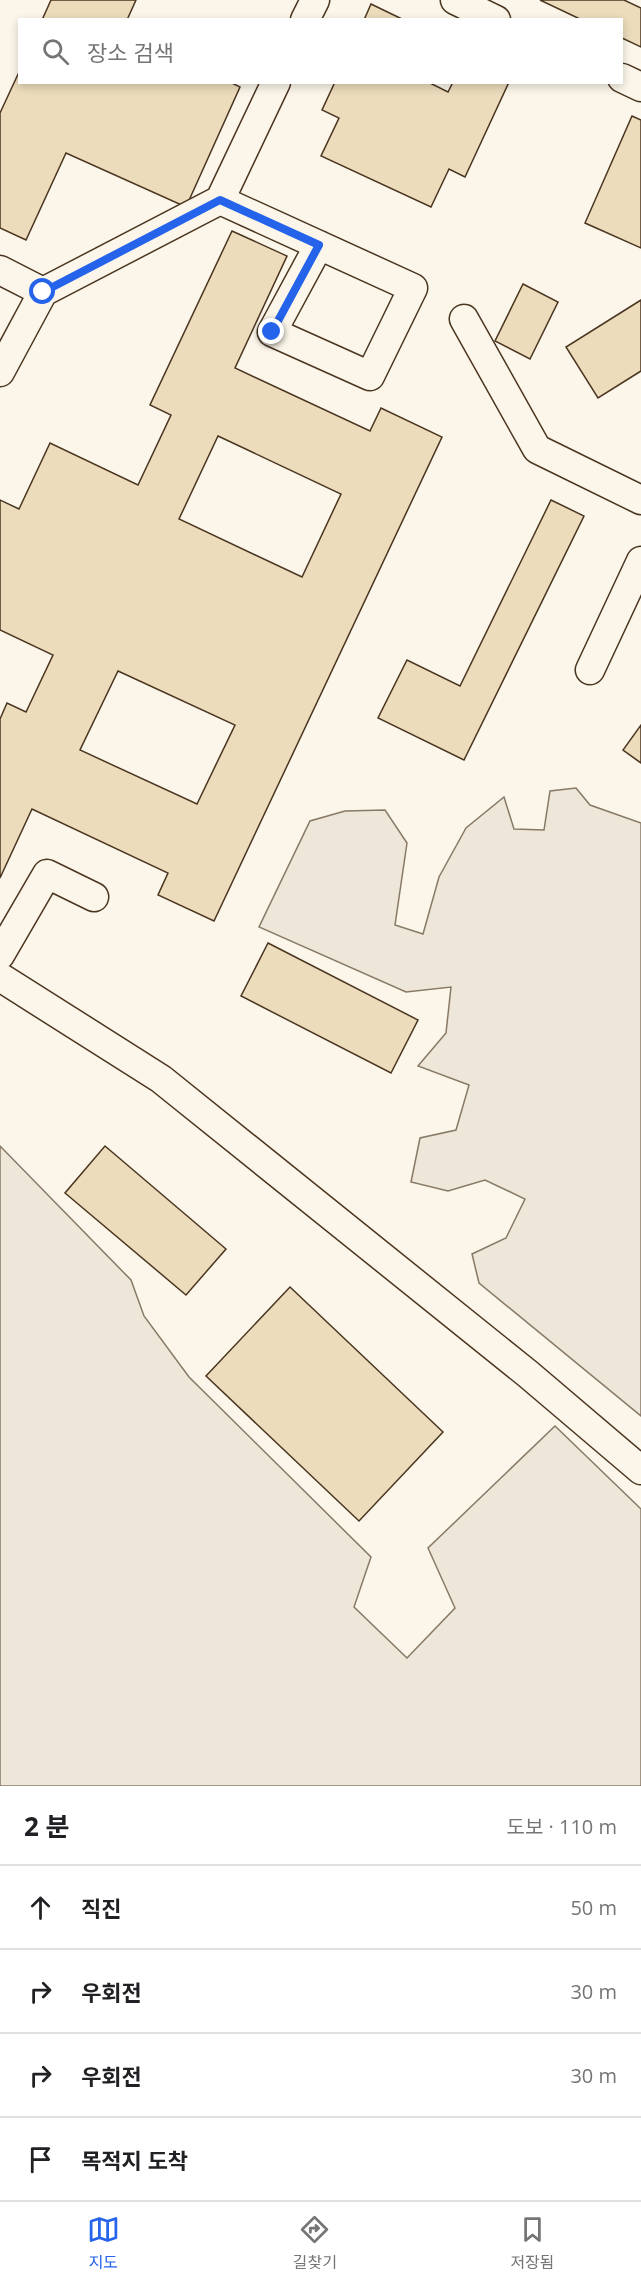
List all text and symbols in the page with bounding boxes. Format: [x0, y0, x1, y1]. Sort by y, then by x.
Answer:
search box [18, 18, 623, 84]
icon: search [39, 35, 72, 68]
text: 장소 검색 [87, 37, 174, 67]
route start [29, 278, 55, 304]
route end [258, 318, 284, 344]
text: 2 분 [24, 1808, 70, 1844]
text: 도보 · 110 m [507, 1813, 617, 1840]
icon: ahead [24, 1891, 57, 1924]
text: 직진 [81, 1893, 121, 1923]
text: 50 m [570, 1894, 617, 1921]
icon: right [24, 1975, 57, 2008]
text: 우회전 [81, 1977, 142, 2007]
text: 30 m [570, 1978, 617, 2005]
icon: right [24, 2059, 57, 2092]
text: 우회전 [81, 2061, 142, 2091]
text: 30 m [570, 2062, 617, 2089]
icon: arrive [24, 2143, 57, 2176]
text: 목적지 도착 [81, 2145, 188, 2175]
tab: 지도 [87, 2213, 120, 2273]
tab: 길찾기 [293, 2213, 337, 2273]
tab: 저장됨 [510, 2213, 554, 2273]

